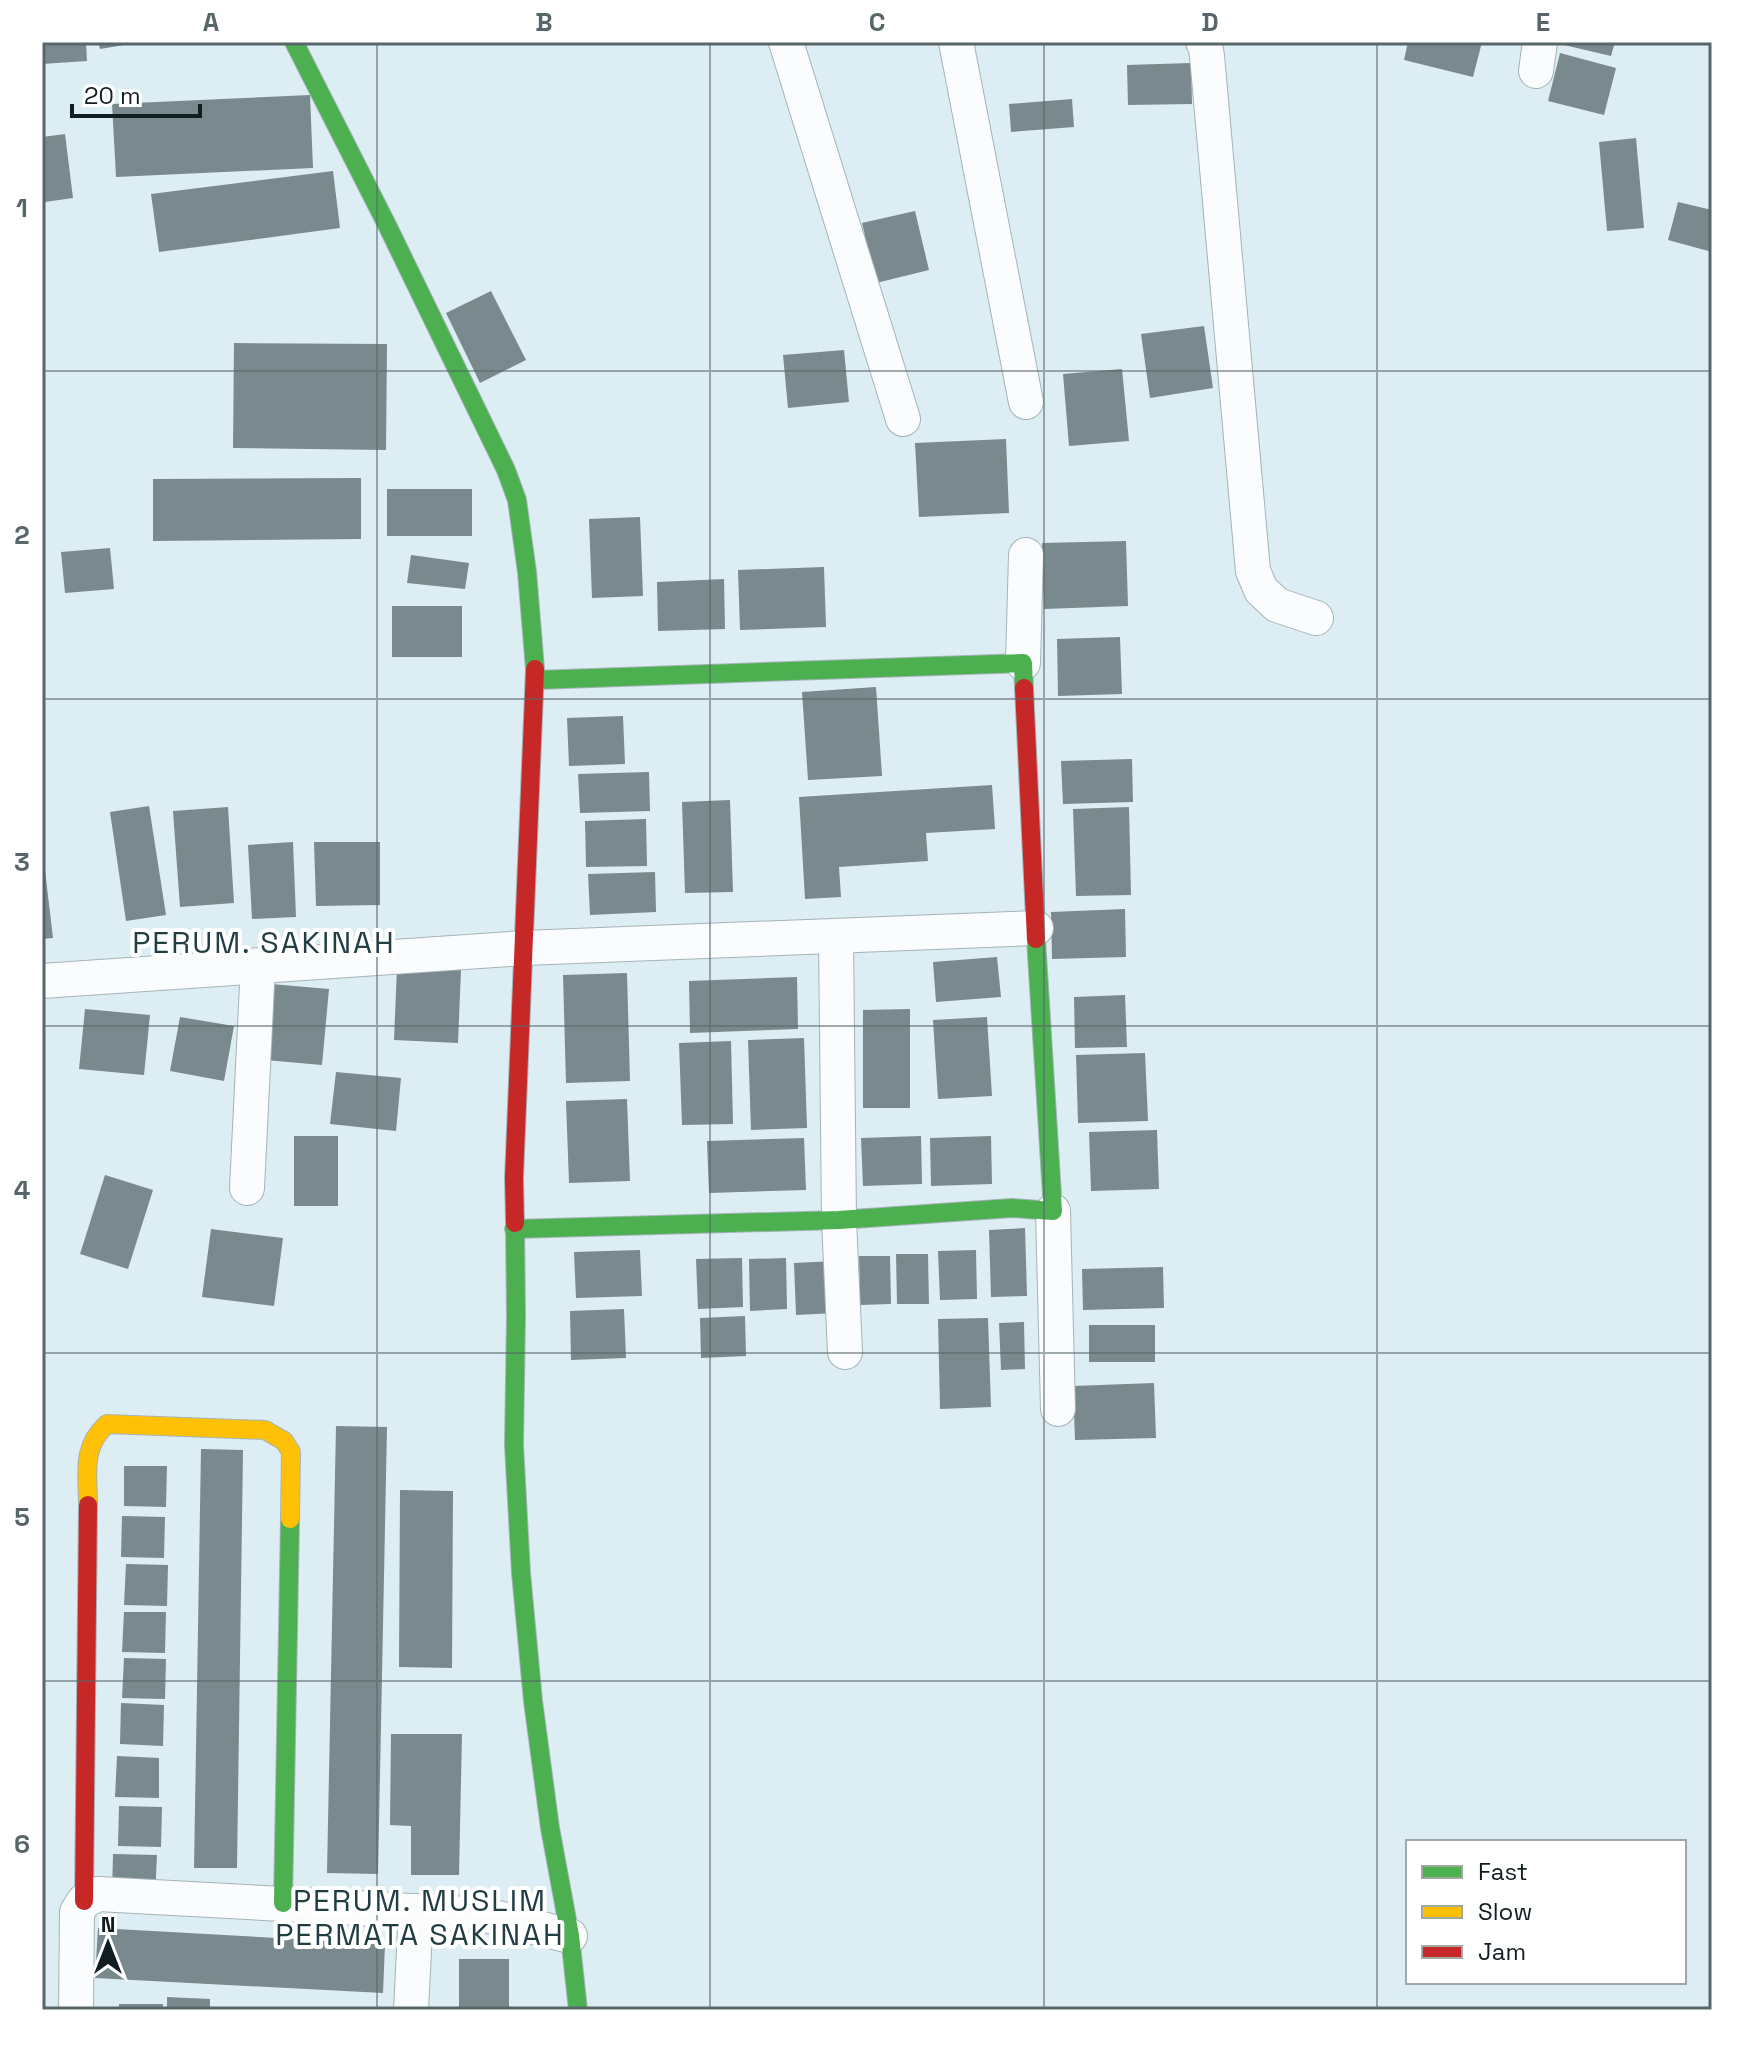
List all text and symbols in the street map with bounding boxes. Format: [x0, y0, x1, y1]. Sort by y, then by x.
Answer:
text: A [203, 5, 220, 39]
text: B [535, 5, 553, 39]
text: C [869, 5, 885, 39]
text: D [1201, 5, 1219, 39]
text: E [1536, 5, 1550, 39]
scale bar [72, 68, 200, 118]
text: 20 m [84, 80, 141, 111]
text: 1 [16, 191, 28, 225]
text: 2 [14, 518, 30, 552]
text: 3 [14, 845, 30, 879]
district label: PERUM. SAKINAH [132, 923, 396, 962]
text: 4 [14, 1173, 30, 1207]
text: 5 [14, 1500, 30, 1534]
text: 6 [14, 1827, 30, 1861]
legend [1406, 1840, 1686, 1984]
text: Fast [1478, 1856, 1528, 1887]
district label: PERUM. MUSLIM PERMATA SAKINAH [275, 1881, 565, 1954]
text: Slow [1478, 1896, 1532, 1927]
north arrow [68, 1904, 148, 1984]
text: N [101, 1910, 115, 1938]
text: Jam [1478, 1936, 1526, 1967]

